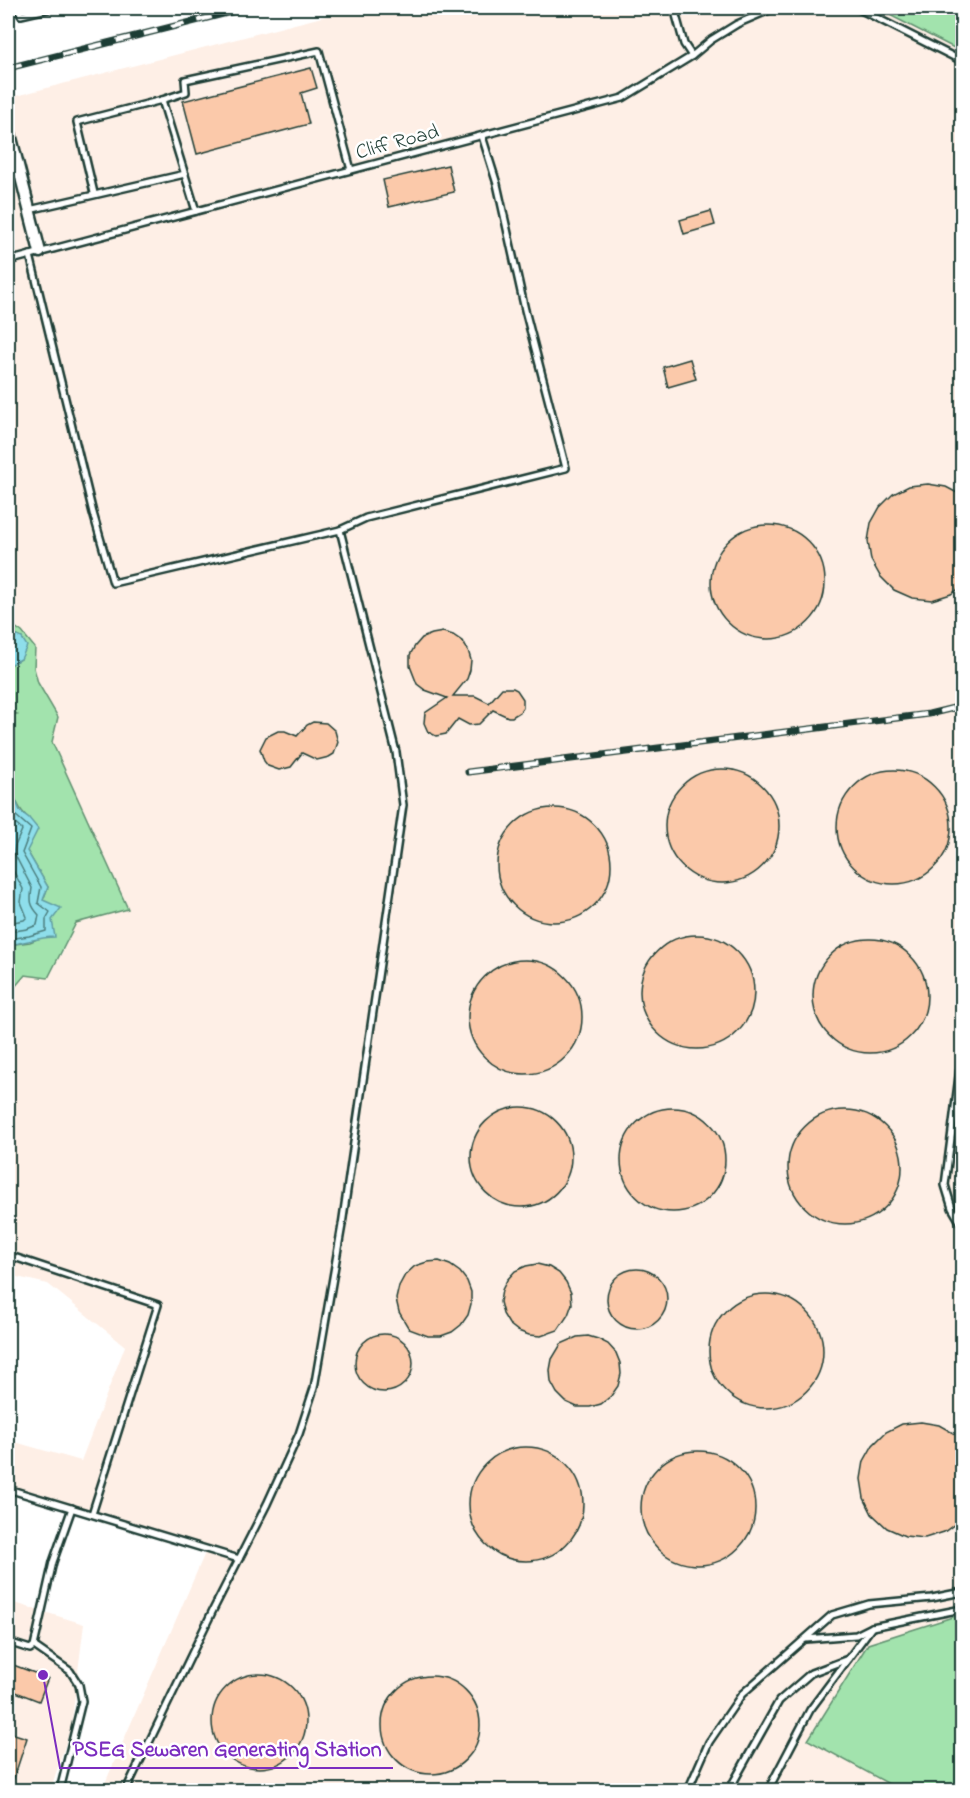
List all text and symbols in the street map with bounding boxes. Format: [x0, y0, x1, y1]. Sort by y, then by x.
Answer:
street label: Cliff Road [353, 117, 443, 168]
callout: PSEG Sewaren Generating Station [60, 1728, 393, 1768]
text: PSEG Sewaren Generating Station [72, 1735, 382, 1768]

